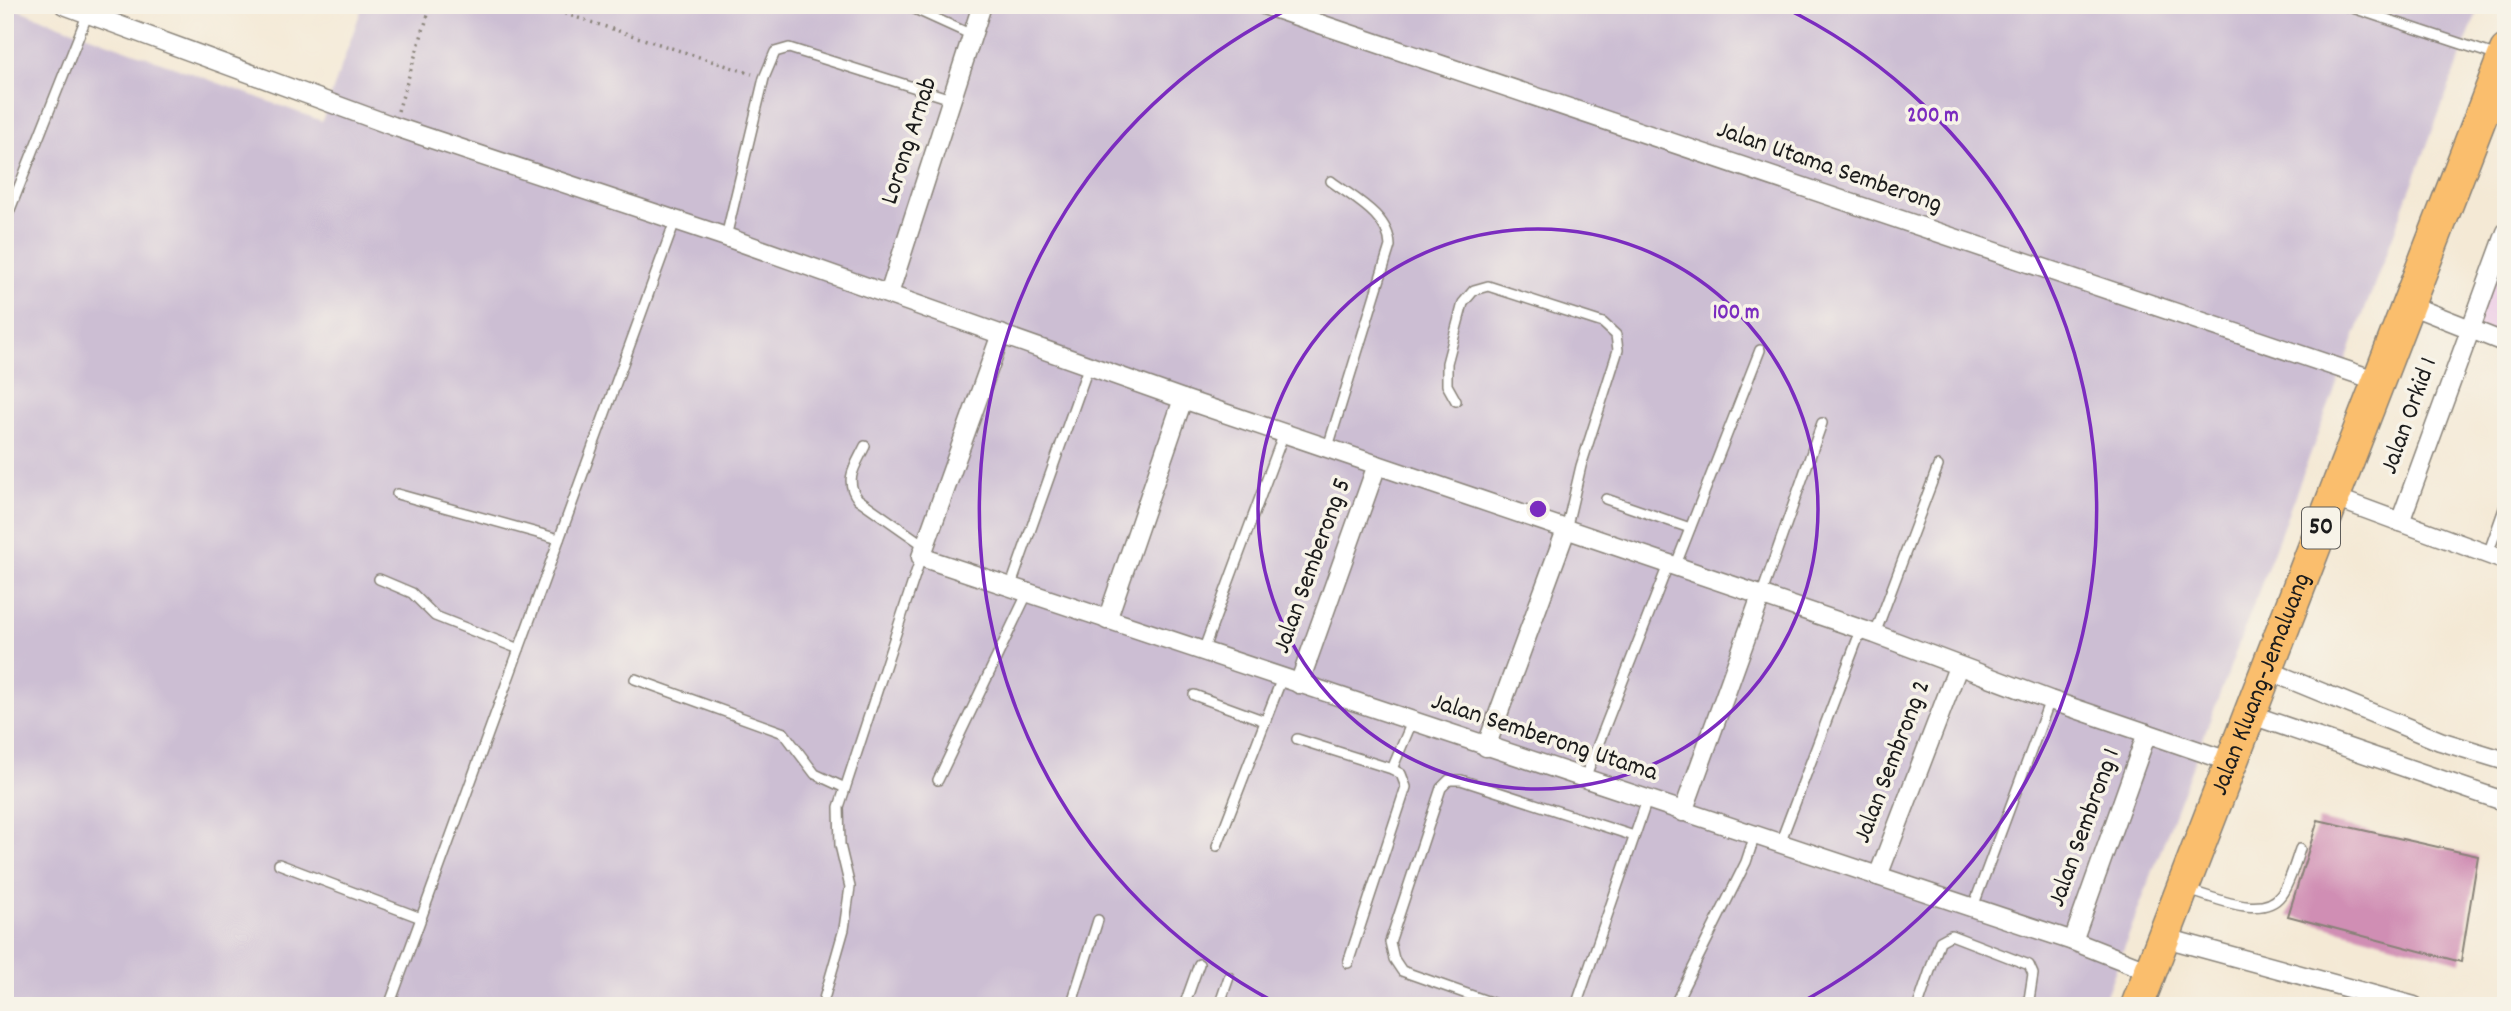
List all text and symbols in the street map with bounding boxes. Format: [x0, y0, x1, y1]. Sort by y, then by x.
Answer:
street label: Lorong Arnab [872, 72, 948, 210]
text: 200 m [1907, 102, 1959, 132]
street label: Jalan Utama Semberong [1711, 112, 1947, 224]
text: 100 m [1713, 299, 1759, 329]
street label: Jalan Orkid 1 [2372, 352, 2448, 480]
street label: Jalan Semberong 5 [1264, 473, 1362, 659]
centre of rings [1526, 497, 1550, 521]
road number: 50 [2302, 508, 2340, 548]
street label: Jalan Kluang-Jemaluang [2202, 567, 2321, 801]
street label: Jalan Sembrong 2 [1845, 675, 1941, 849]
street label: Jalan Semberong Utama [1426, 684, 1663, 792]
street label: Jalan Sembrong 1 [2039, 744, 2131, 912]

